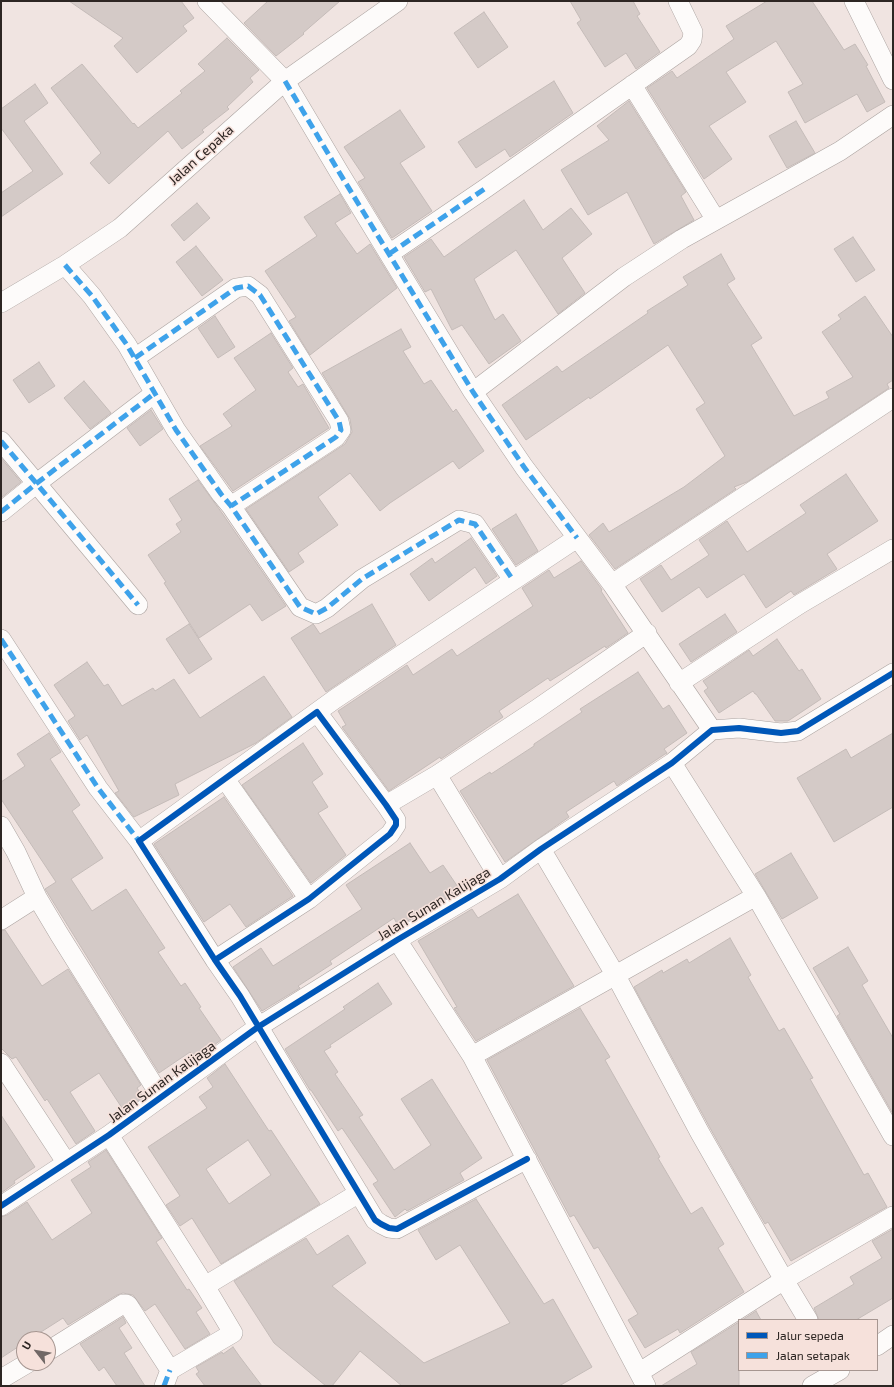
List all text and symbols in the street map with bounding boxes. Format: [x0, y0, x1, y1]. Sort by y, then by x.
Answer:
street label: Jalan Cepaka [165, 121, 237, 189]
street label: Jalan Sunan Kalijaga [375, 864, 493, 944]
street label: Jalan Sunan Kalijaga [105, 1037, 219, 1127]
legend [738, 1319, 878, 1371]
text: Jalur sepeda [776, 1328, 844, 1342]
north arrow [16, 1331, 56, 1371]
text: U [19, 1339, 34, 1352]
text: Jalan setapak [776, 1348, 850, 1362]

